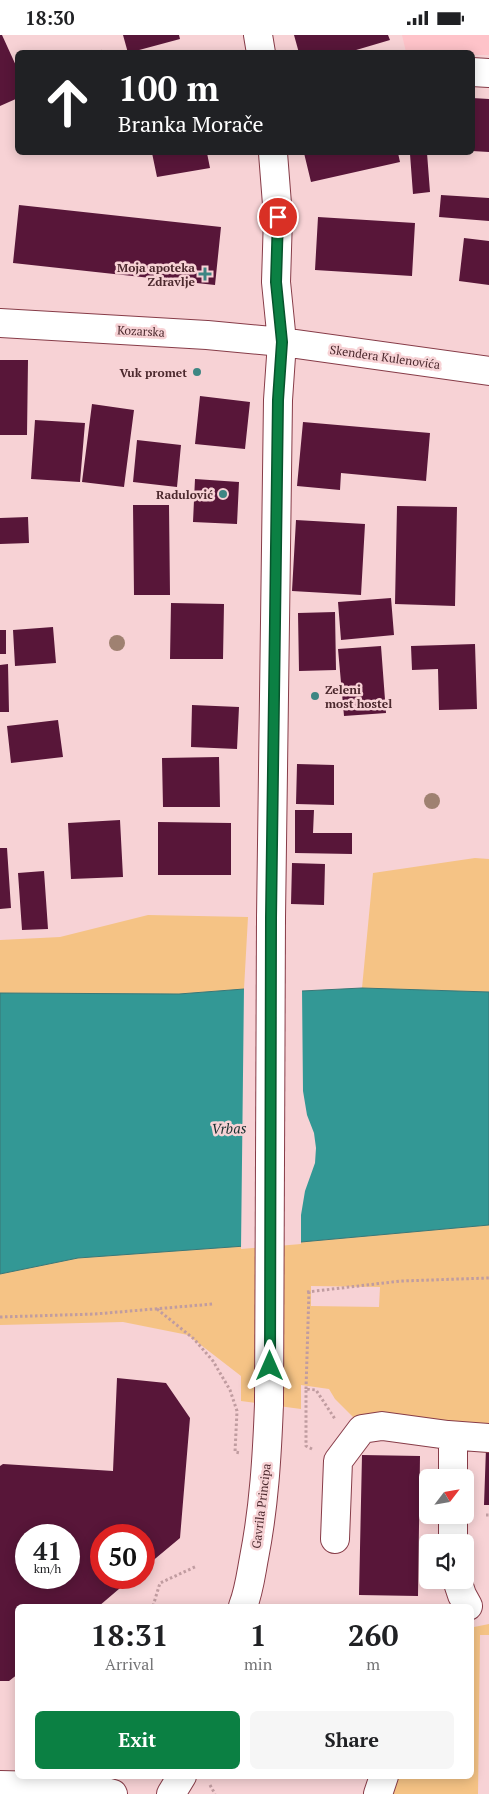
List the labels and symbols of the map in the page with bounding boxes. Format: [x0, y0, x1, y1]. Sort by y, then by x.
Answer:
pin [257, 196, 299, 238]
place label: Moja apoteka Zdravlje [117, 260, 196, 289]
marker: Moja apoteka Zdravlje [199, 268, 211, 280]
street label: Kozarska [117, 322, 165, 340]
street label: Skendera Kulenovića [329, 342, 441, 372]
place label: Vuk promet [120, 365, 187, 380]
marker: Vuk promet [191, 366, 203, 378]
place label: Radulović [156, 487, 213, 502]
marker: Radulović [217, 488, 229, 500]
place label: Zeleni most hostel [325, 682, 392, 711]
marker: Zeleni most hostel [309, 690, 321, 702]
water label: Vrbas [211, 1118, 247, 1138]
position arrow [243, 1339, 295, 1391]
street label: Gavrila Principa [248, 1463, 274, 1549]
north arrow [419, 1469, 474, 1524]
speed limit sign: 50 [90, 1524, 155, 1589]

